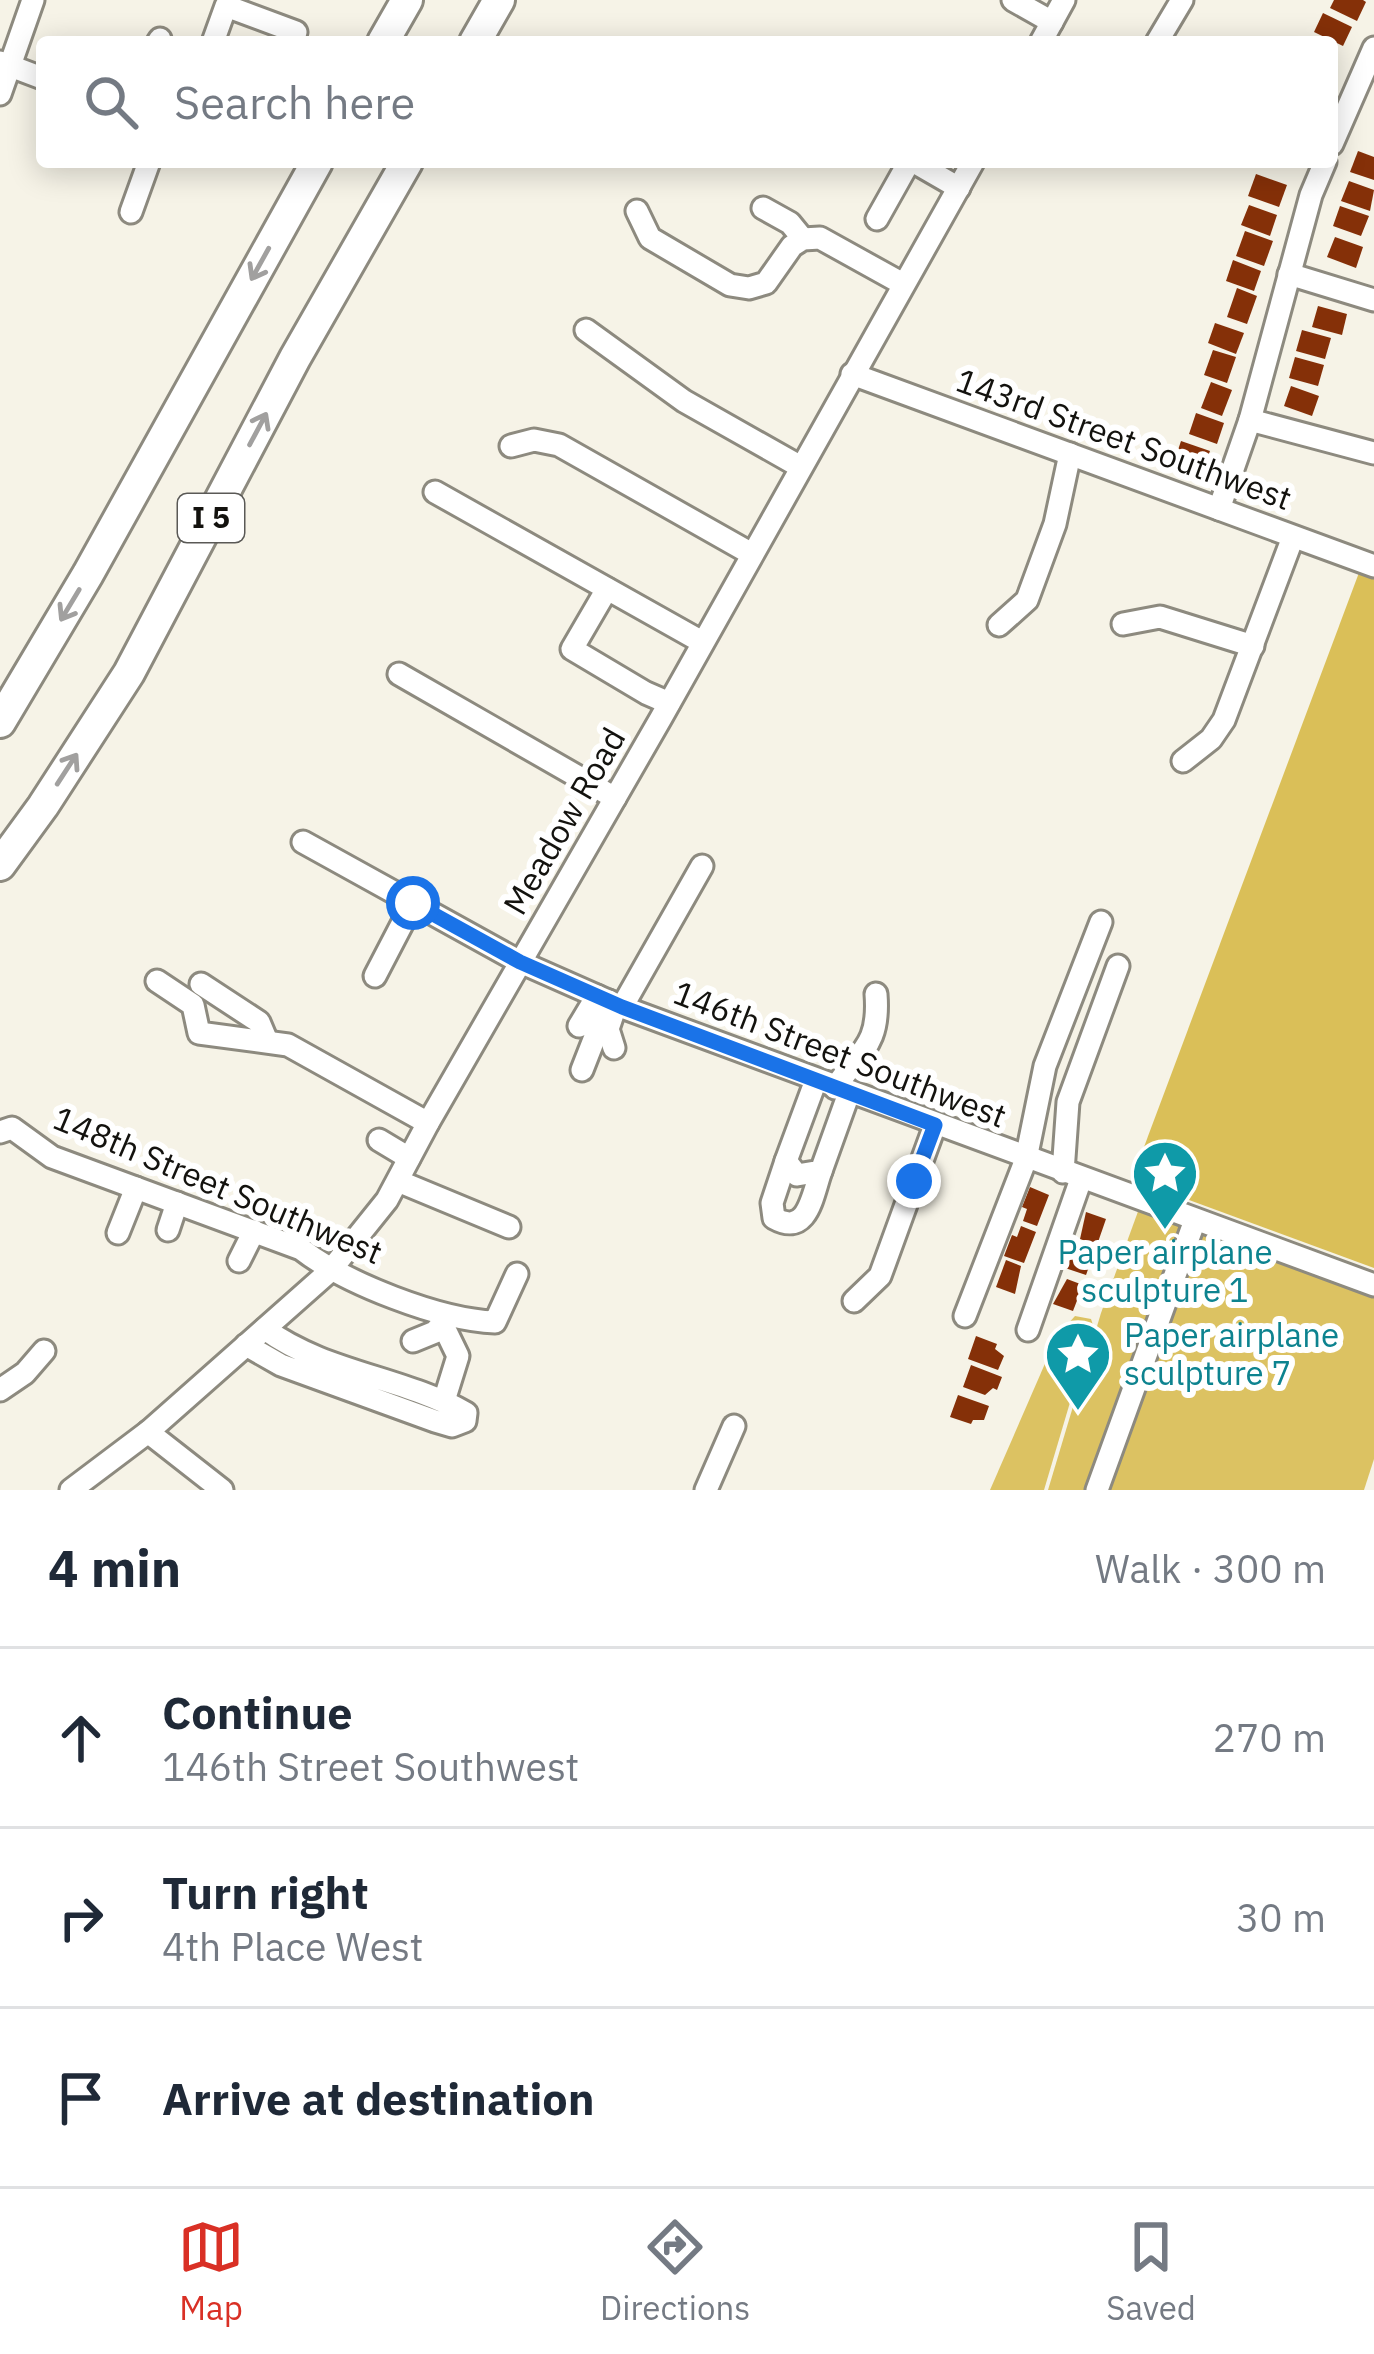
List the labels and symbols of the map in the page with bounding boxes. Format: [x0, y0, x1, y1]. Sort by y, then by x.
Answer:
one-way arrow [248, 246, 271, 281]
street label: 143rd Street Southwest [951, 358, 1298, 519]
one-way arrow [247, 412, 270, 447]
road number: I 5 [178, 494, 244, 542]
one-way arrow [58, 587, 82, 621]
street label: Meadow Road [493, 720, 634, 922]
one-way arrow [55, 752, 79, 786]
route start [386, 876, 440, 930]
street label: 146th Street Southwest [668, 970, 1013, 1137]
street label: 148th Street Southwest [47, 1096, 389, 1273]
place icon: Paper airplane sculpture 1 [1130, 1138, 1200, 1232]
route end [887, 1154, 941, 1208]
place label: Paper airplane sculpture 1 [1057, 1230, 1273, 1311]
place label: Paper airplane sculpture 7 [1124, 1313, 1339, 1394]
place icon: Paper airplane sculpture 7 [1043, 1319, 1113, 1413]

